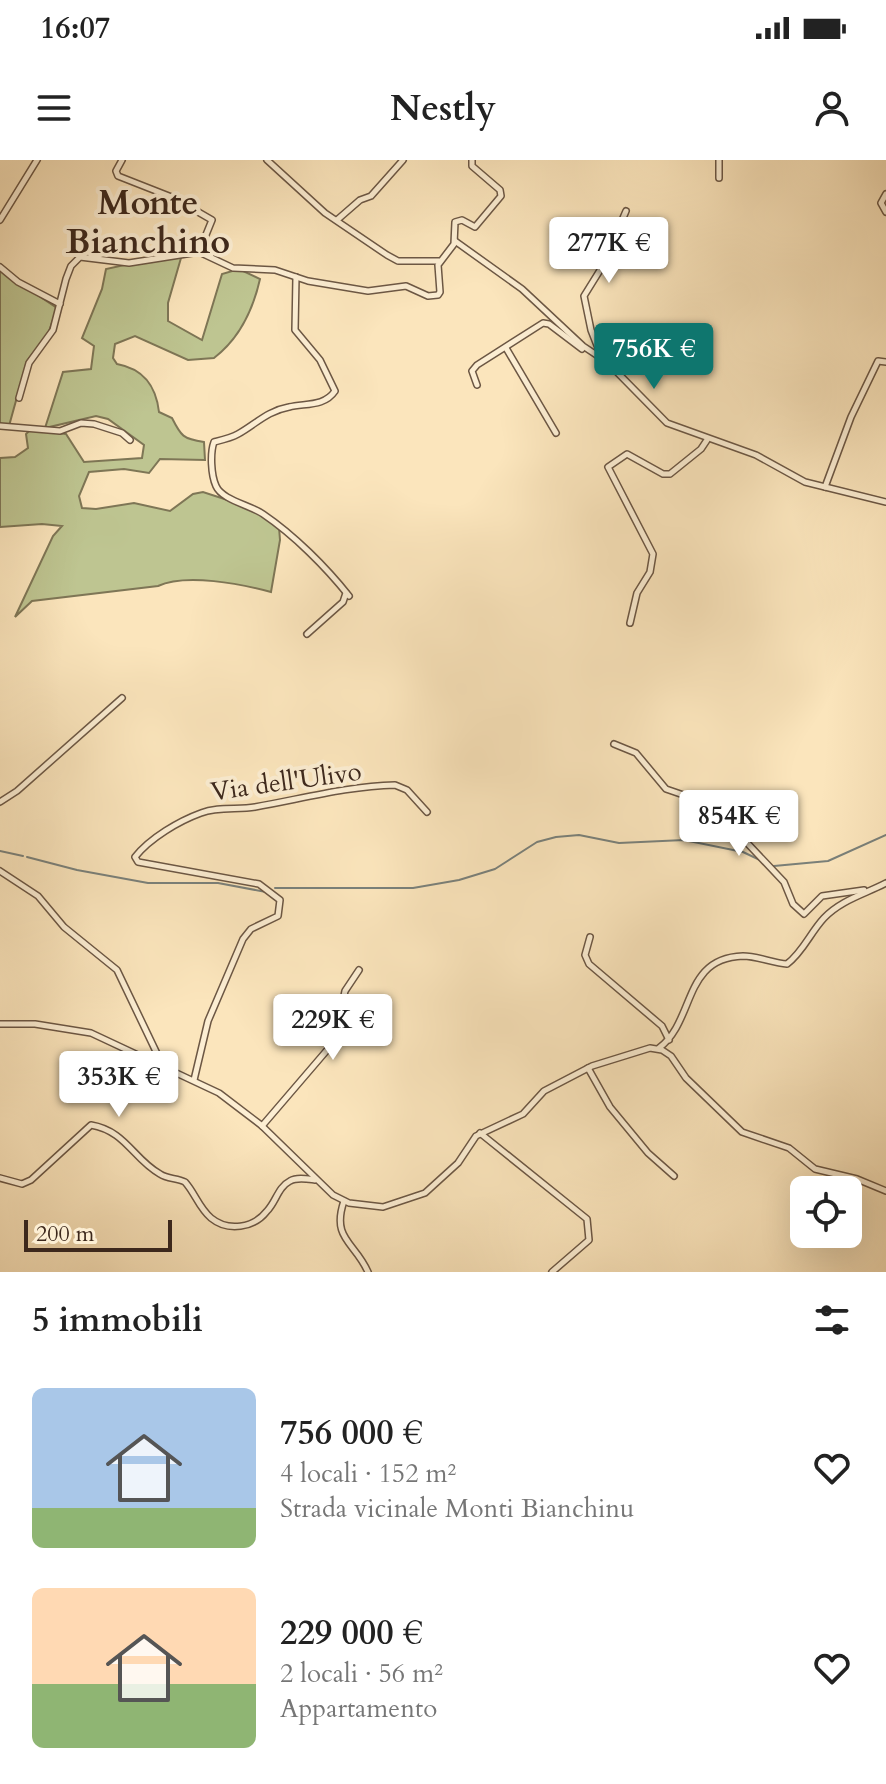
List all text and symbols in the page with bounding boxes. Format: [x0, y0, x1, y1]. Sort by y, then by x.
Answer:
text: 16:07 [40, 8, 110, 49]
text: Nestly [390, 84, 496, 133]
icon: menu [32, 86, 76, 130]
icon: person [810, 86, 854, 130]
district label: Monte Bianchino [66, 180, 230, 265]
pin: 277K € [544, 217, 674, 285]
text: 277K € [567, 225, 651, 260]
pin: 756K € [589, 323, 719, 391]
text: 756K € [612, 331, 696, 366]
street label: Via dell'Ulivo [208, 754, 364, 809]
pin: 854K € [674, 790, 804, 858]
text: 854K € [697, 798, 781, 833]
pin: 229K € [268, 994, 398, 1062]
text: 229K € [291, 1002, 375, 1037]
pin: 353K € [54, 1051, 184, 1119]
text: 353K € [77, 1059, 161, 1094]
map controls [790, 1176, 862, 1248]
button: locate [790, 1176, 862, 1248]
scale bar [24, 1216, 172, 1252]
text: 200 m [36, 1219, 94, 1249]
text: 5 immobili [32, 1297, 203, 1343]
icon: filters [810, 1298, 854, 1342]
text: 756 000 € [280, 1410, 423, 1456]
icon: home [96, 1420, 192, 1516]
icon: heart [810, 1446, 854, 1490]
text: 4 locali · 152 m² [280, 1456, 456, 1491]
text: Strada vicinale Monti Bianchinu [280, 1491, 634, 1526]
text: 229 000 € [280, 1610, 423, 1656]
icon: home [96, 1620, 192, 1716]
icon: heart [810, 1646, 854, 1690]
text: 2 locali · 56 m² [280, 1656, 443, 1691]
text: Appartamento [280, 1691, 437, 1726]

